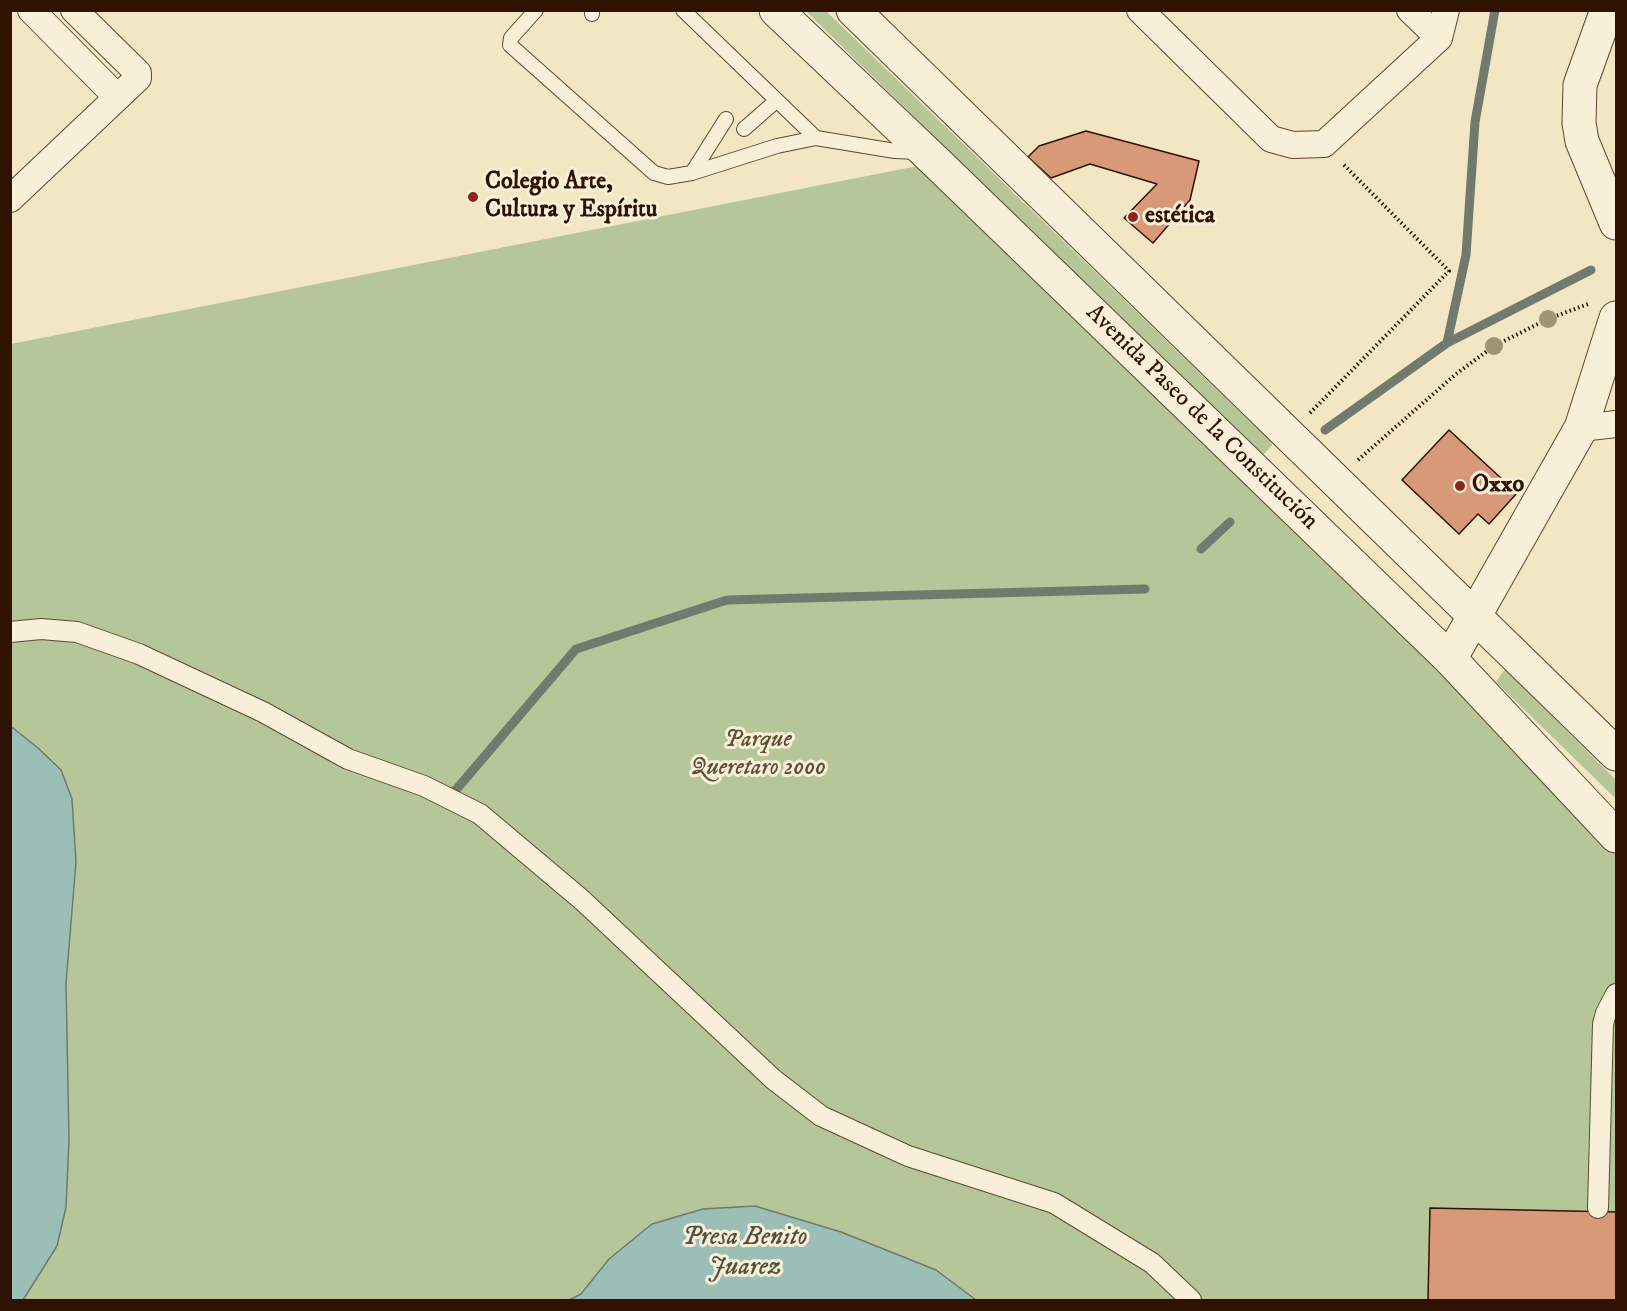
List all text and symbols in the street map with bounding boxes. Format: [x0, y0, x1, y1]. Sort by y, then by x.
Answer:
place label: Colegio Arte, Cultura y Espíritu [485, 169, 657, 225]
marker: Colegio Arte, Cultura y Espíritu [466, 190, 480, 204]
place label: estética [1145, 203, 1215, 231]
marker: estética [1126, 210, 1140, 224]
street label: Avenida Paseo de la Constitución [1079, 299, 1323, 537]
place label: Oxxo [1472, 472, 1524, 500]
marker: Oxxo [1453, 479, 1467, 493]
park label: Parque Queretaro 2000 [690, 727, 826, 783]
water label: Presa Benito Juarez [683, 1223, 807, 1284]

